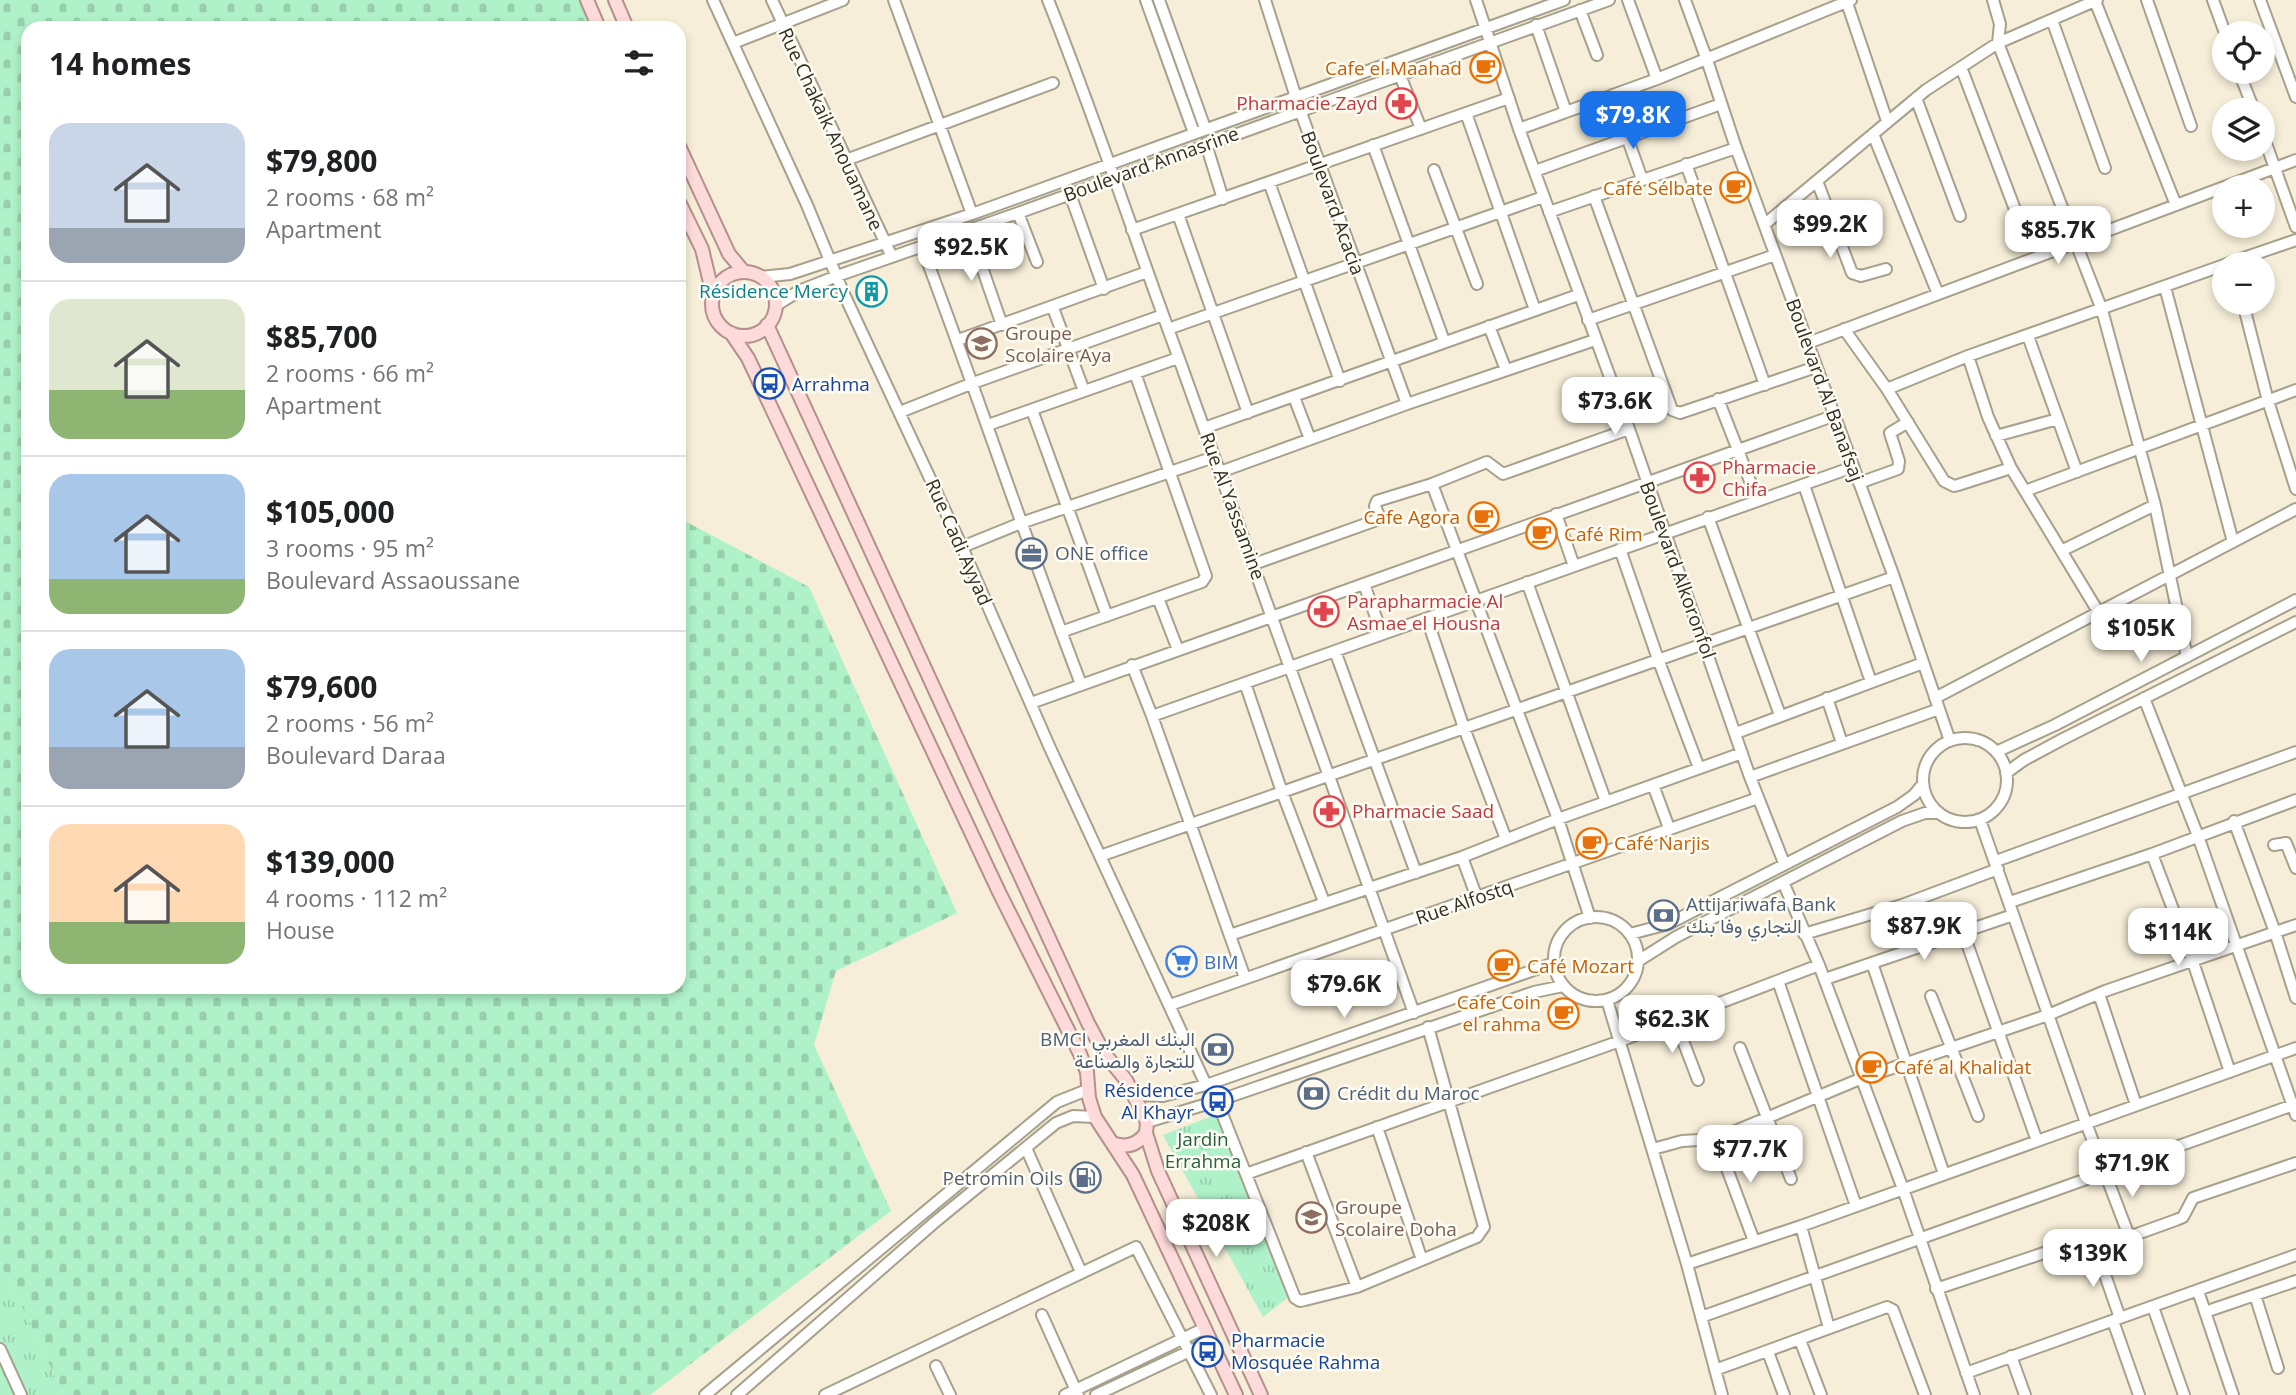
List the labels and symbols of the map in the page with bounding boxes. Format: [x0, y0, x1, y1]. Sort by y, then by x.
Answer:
street label: Rue Chakaik Anouamane [772, 23, 890, 235]
cafe icon: Cafe el Maahad [1468, 51, 1502, 85]
place label: Cafe el Maahad [1325, 55, 1462, 81]
pharmacy icon: Pharmacie Zayd [1384, 86, 1418, 120]
place label: Pharmacie Zayd [1236, 90, 1378, 116]
pin: $79.8K [1576, 92, 1690, 151]
street label: Boulevard Annasrine [1060, 120, 1242, 208]
street label: Boulevard Acacia [1295, 127, 1371, 279]
cafe icon: Café Sélbate [1719, 171, 1753, 205]
place label: Café Sélbate [1603, 175, 1713, 201]
pin: $99.2K [1773, 201, 1887, 260]
pin: $85.7K [2001, 206, 2115, 266]
pin: $92.5K [914, 224, 1028, 283]
building icon: Résidence Mercy [854, 274, 888, 308]
place label: Résidence Mercy [699, 278, 848, 304]
street label: Boulevard Al Banafsaj [1780, 295, 1870, 485]
place label: Groupe Scolaire Aya [1005, 320, 1112, 368]
school or university icon: Groupe Scolaire Aya [965, 327, 999, 361]
bus stop icon: Arrahma [752, 367, 786, 401]
place label: Arrahma [792, 371, 870, 397]
pin: $73.6K [1558, 378, 1672, 437]
street label: Rue Al Yassamine [1194, 429, 1272, 583]
place label: Pharmacie Chifa [1722, 454, 1816, 502]
pharmacy icon: Pharmacie Chifa [1682, 461, 1716, 495]
street label: Rue Cadi Ayyad [919, 475, 999, 609]
street label: Boulevard Alkoronfol [1634, 478, 1722, 662]
cafe icon: Cafe Agora [1466, 500, 1500, 534]
place label: Cafe Agora [1363, 504, 1460, 530]
cafe icon: Café Rim [1524, 517, 1558, 551]
place label: Café Rim [1564, 521, 1643, 547]
office icon: ONE office [1015, 536, 1049, 570]
place label: ONE office [1055, 540, 1148, 566]
place label: Parapharmacie Al Asmae el Housna [1347, 588, 1503, 636]
pharmacy icon: Parapharmacie Al Asmae el Housna [1307, 595, 1341, 629]
pin: $105K [2092, 604, 2190, 664]
pharmacy icon: Pharmacie Saad [1312, 794, 1346, 828]
place label: Pharmacie Saad [1352, 798, 1494, 824]
cafe icon: Café Narjis [1574, 826, 1608, 860]
place label: Café Narjis [1614, 830, 1710, 856]
street label: Rue Alfostq [1412, 873, 1516, 931]
place label: Attijariwafa Bank التجاري وفا بنك [1686, 891, 1836, 942]
bank icon: Attijariwafa Bank التجاري وفا بنك [1646, 898, 1680, 932]
pin: $87.9K [1867, 902, 1981, 962]
pin: $114K [2129, 908, 2227, 968]
supermarket icon: BIM [1164, 945, 1198, 979]
place label: BIM [1204, 949, 1239, 975]
cafe icon: Café Mozart [1487, 949, 1521, 983]
place label: Café Mozart [1527, 953, 1634, 979]
pin: $79.6K [1287, 960, 1401, 1020]
place label: Cafe Coin el rahma [1457, 989, 1541, 1037]
cafe icon: Cafe Coin el rahma [1547, 996, 1581, 1030]
pin: $62.3K [1615, 996, 1729, 1055]
place label: BMCI البنك المغربي للتجارة والصناعة [1040, 1026, 1195, 1074]
bank icon: BMCI البنك المغربي للتجارة والصناعة [1201, 1033, 1235, 1067]
cafe icon: Café al Khalidat [1854, 1050, 1888, 1084]
place label: Café al Khalidat [1894, 1054, 2031, 1080]
bank icon: Crédit du Maroc [1297, 1076, 1331, 1110]
place label: Résidence Al Khayr [1104, 1077, 1194, 1125]
place label: Crédit du Maroc [1337, 1080, 1480, 1106]
bus stop icon: Résidence Al Khayr [1200, 1084, 1234, 1118]
park label: Jardin Errahma [1165, 1126, 1241, 1174]
pin: $77.7K [1693, 1126, 1807, 1185]
pin: $71.9K [2075, 1140, 2189, 1199]
fuel station icon: Petromin Oils [1069, 1161, 1103, 1195]
place label: Petromin Oils [943, 1165, 1063, 1191]
place label: Groupe Scolaire Doha [1335, 1194, 1457, 1242]
pin: $208K [1167, 1200, 1265, 1259]
school or university icon: Groupe Scolaire Doha [1295, 1201, 1329, 1235]
pin: $139K [2044, 1230, 2142, 1289]
place label: Pharmacie Mosquée Rahma [1231, 1327, 1380, 1375]
bus stop icon: Pharmacie Mosquée Rahma [1191, 1334, 1225, 1368]

